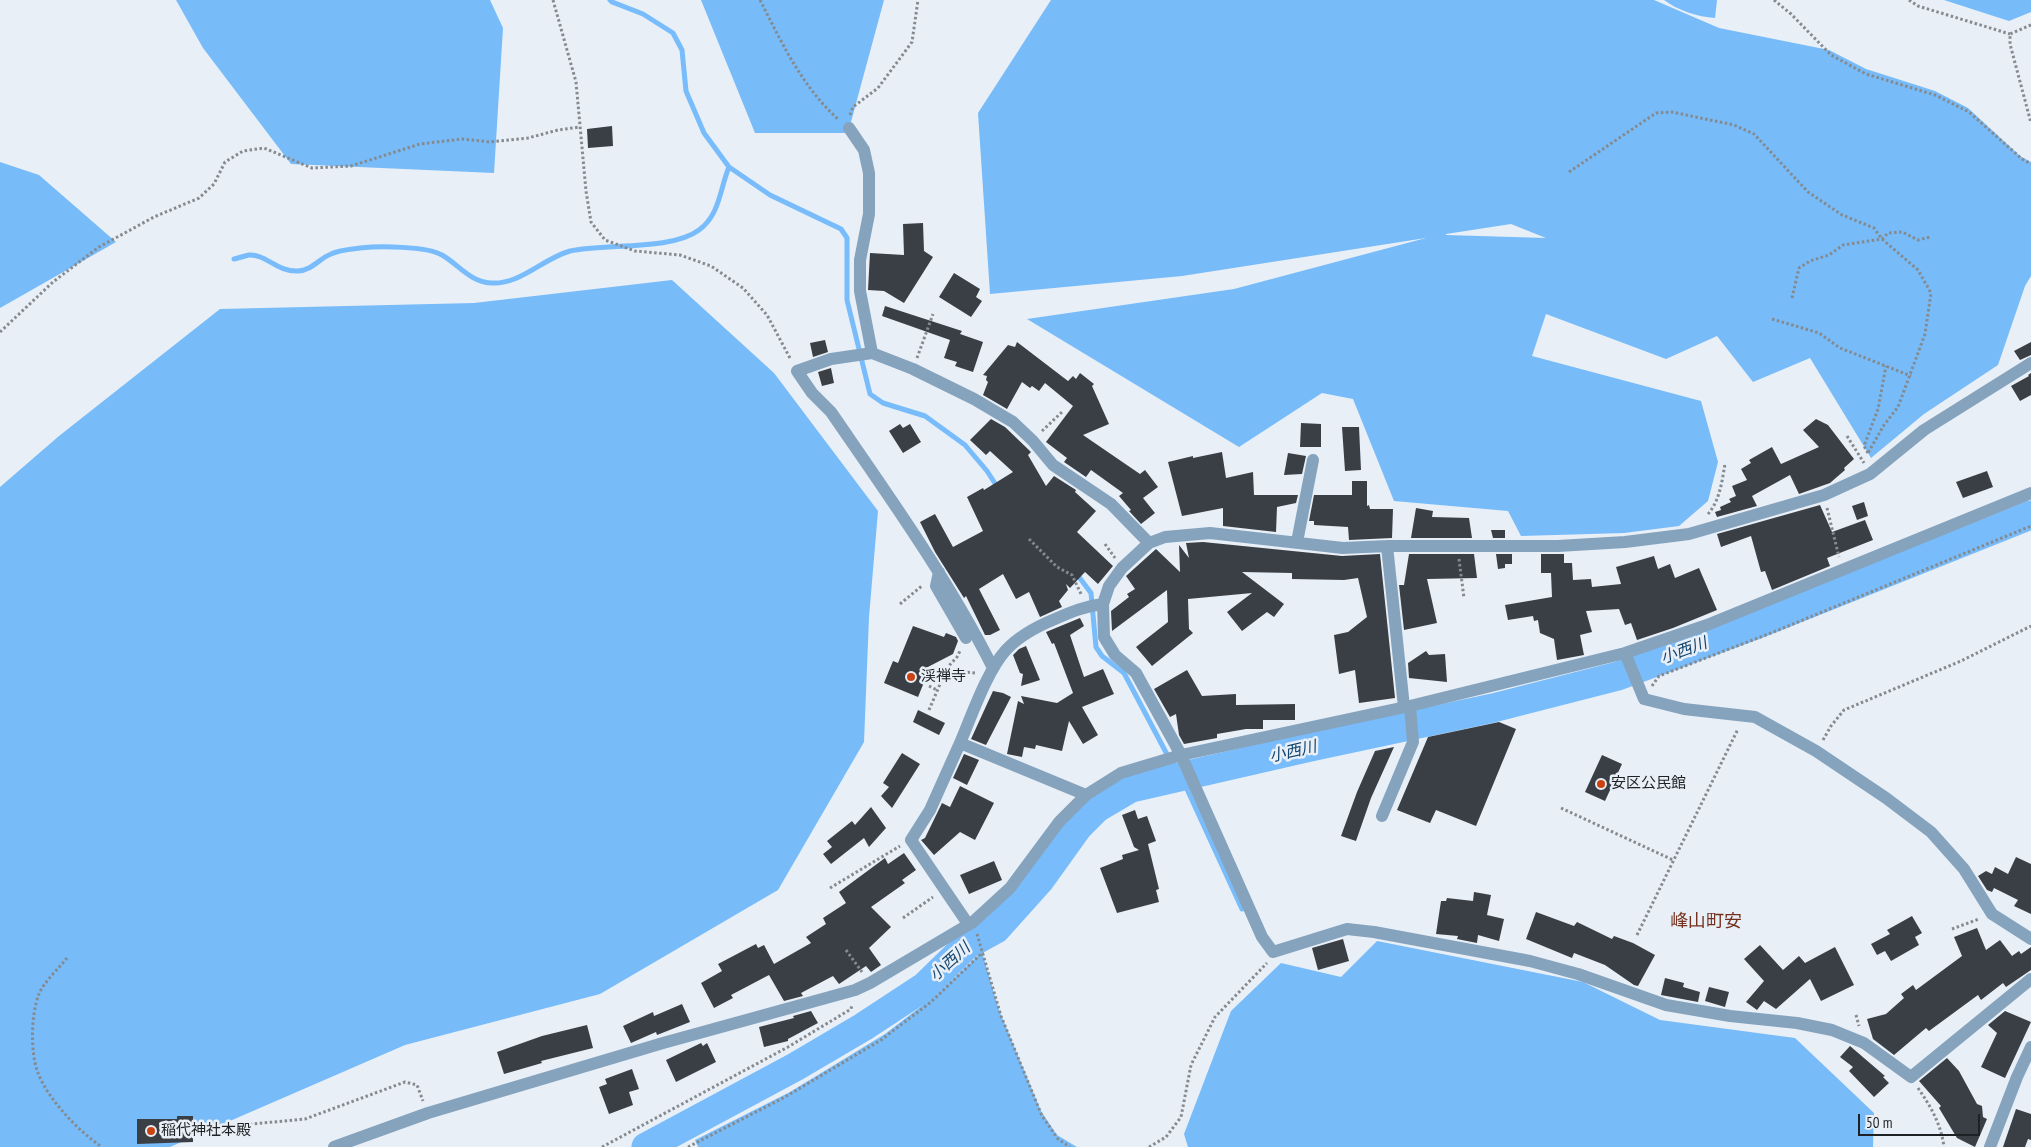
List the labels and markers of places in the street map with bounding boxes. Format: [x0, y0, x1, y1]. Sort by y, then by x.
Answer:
place label: 渓禅寺 [921, 668, 966, 686]
marker: 渓禅寺 [905, 671, 917, 683]
place label: 安区公民館 [1611, 775, 1686, 793]
marker: 安区公民館 [1595, 778, 1607, 790]
place label: 稲代神社本殿 [161, 1122, 251, 1140]
marker: 稲代神社本殿 [145, 1125, 157, 1137]

